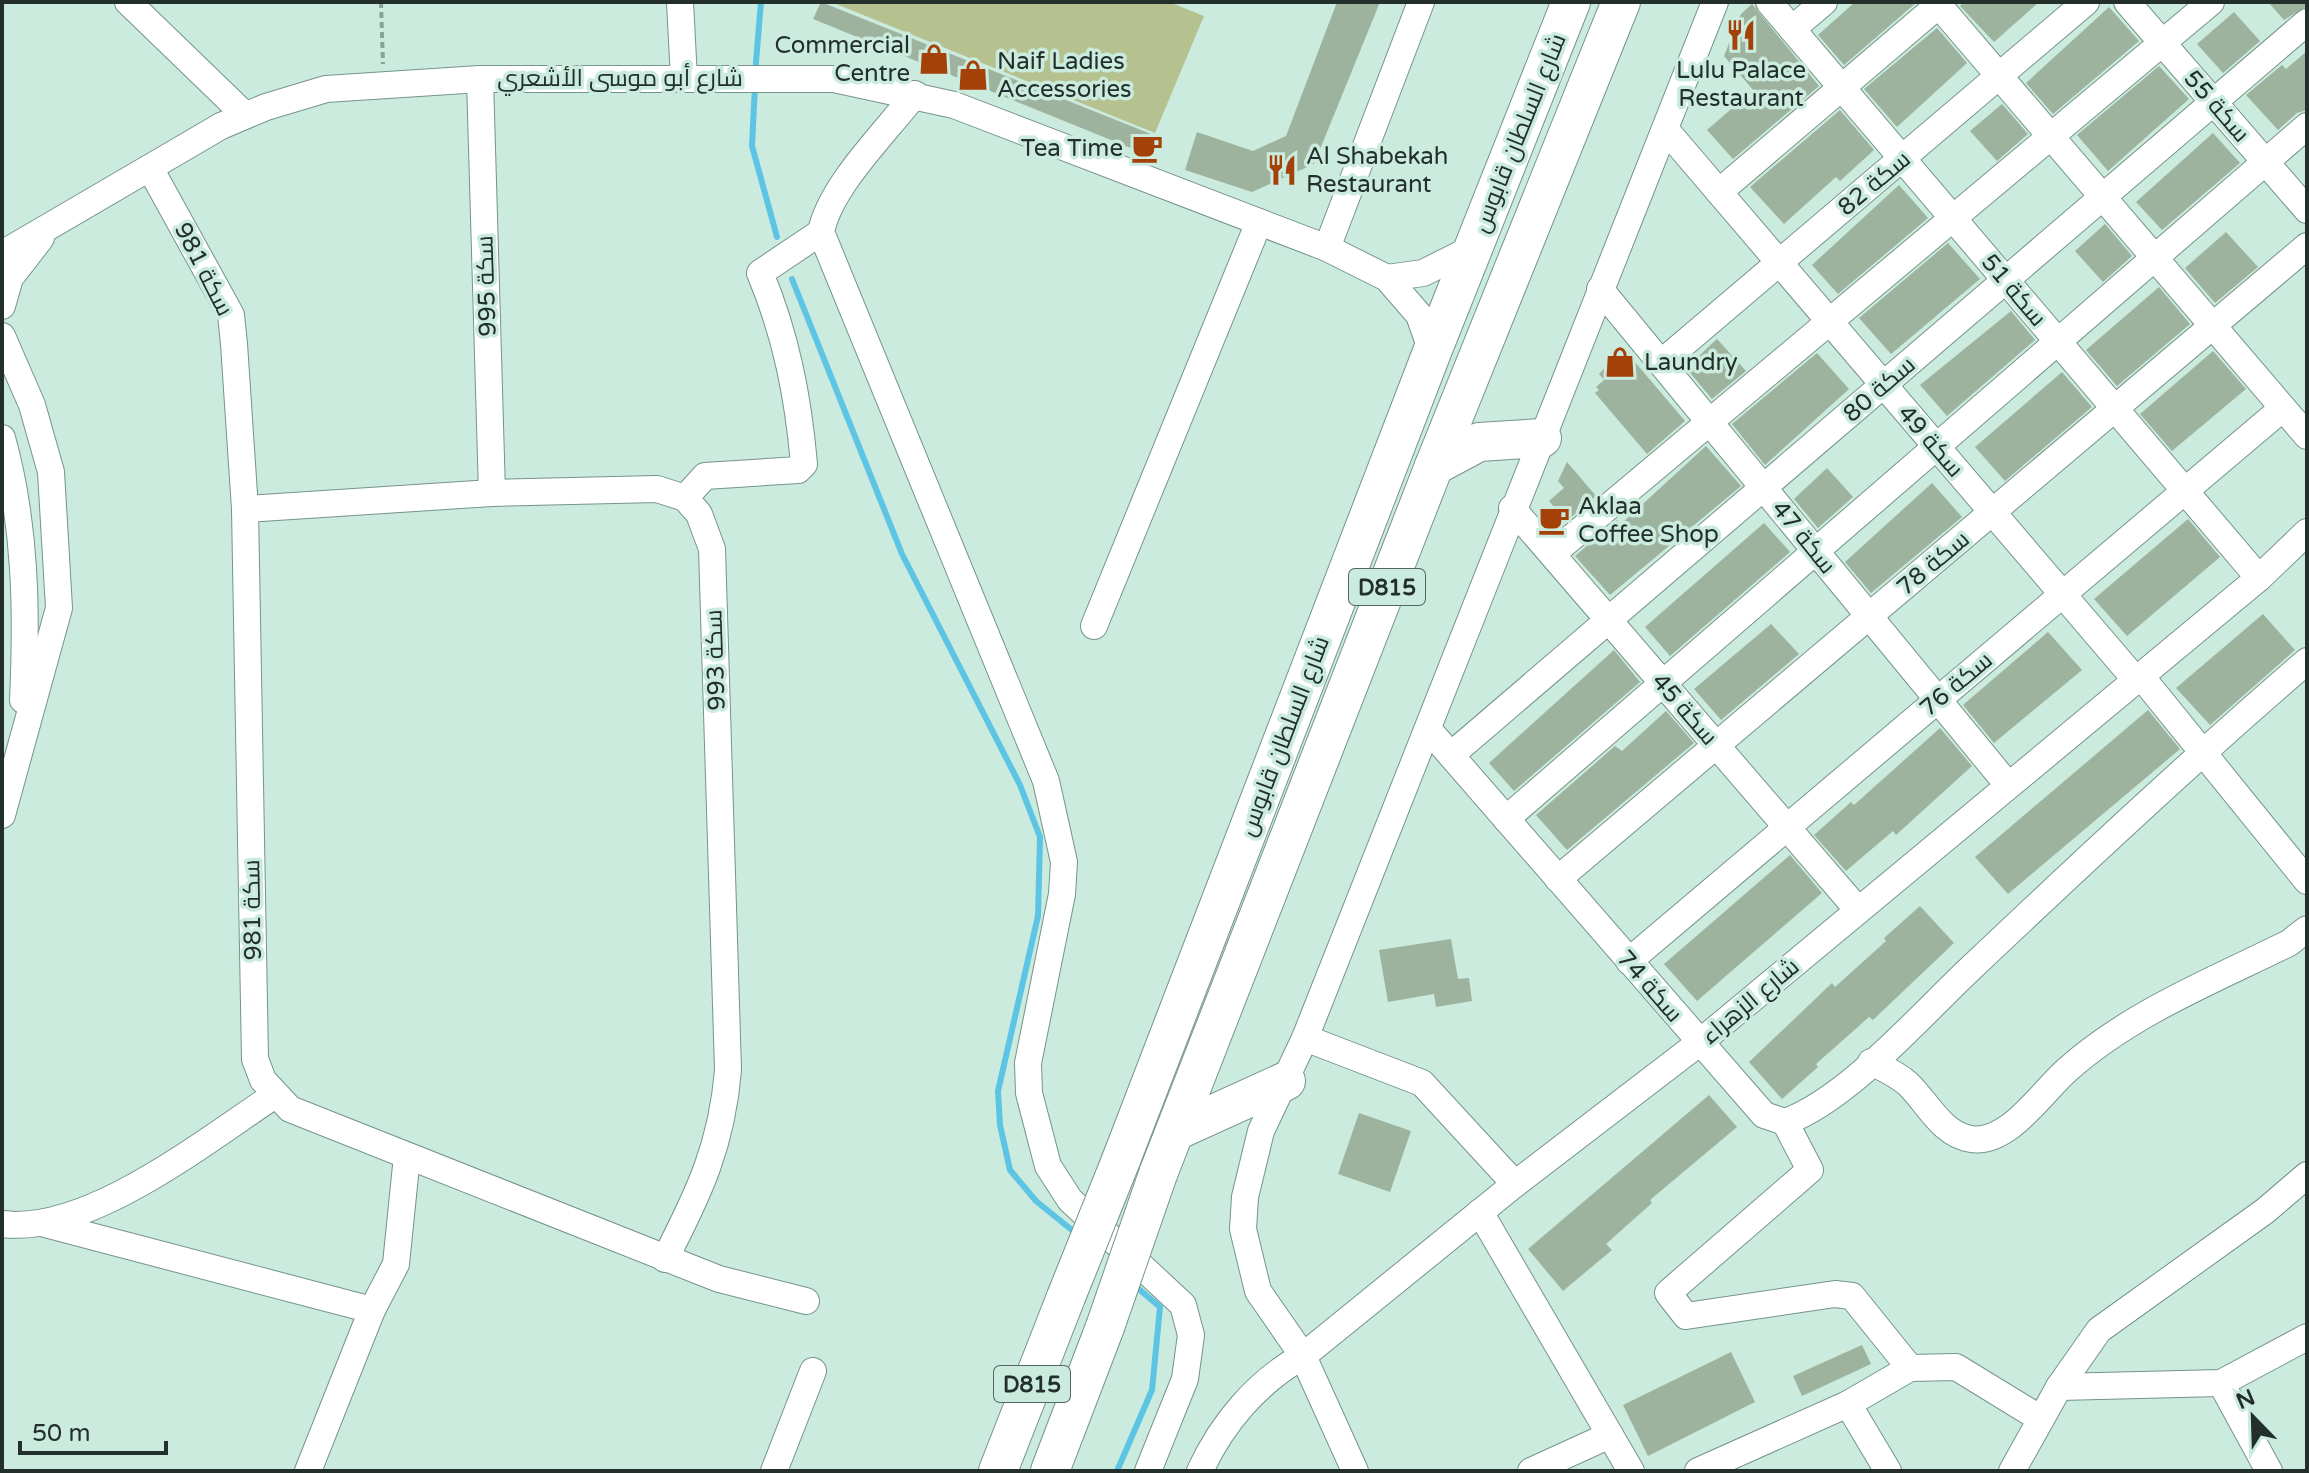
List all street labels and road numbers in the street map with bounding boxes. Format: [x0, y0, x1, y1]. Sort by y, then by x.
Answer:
street label: شارع السلطان قابوس [1466, 29, 1574, 237]
street label: شارع أبو موسى الأشعري [497, 62, 743, 96]
street label: سكة 55 [2177, 64, 2256, 148]
street label: سكة 82 [1832, 145, 1917, 222]
street label: سكة 981 [168, 218, 239, 321]
street label: سكة 995 [470, 235, 503, 337]
street label: سكة 51 [1975, 248, 2052, 333]
street label: سكة 80 [1837, 350, 1921, 429]
street label: سكة 49 [1891, 399, 1970, 483]
street label: سكة 47 [1765, 495, 1842, 580]
street label: سكة 78 [1891, 525, 1976, 602]
road number: D815 [1349, 569, 1425, 605]
street label: سكة 993 [699, 609, 732, 711]
street label: شارع السلطان قابوس [1233, 632, 1337, 841]
street label: سكة 76 [1914, 646, 1999, 723]
street label: سكة 45 [1645, 667, 1724, 751]
street label: سكة 981 [237, 859, 268, 961]
street label: سكة 74 [1610, 944, 1689, 1028]
street label: شارع الزهراء [1695, 952, 1806, 1051]
road number: D815 [994, 1366, 1070, 1402]

